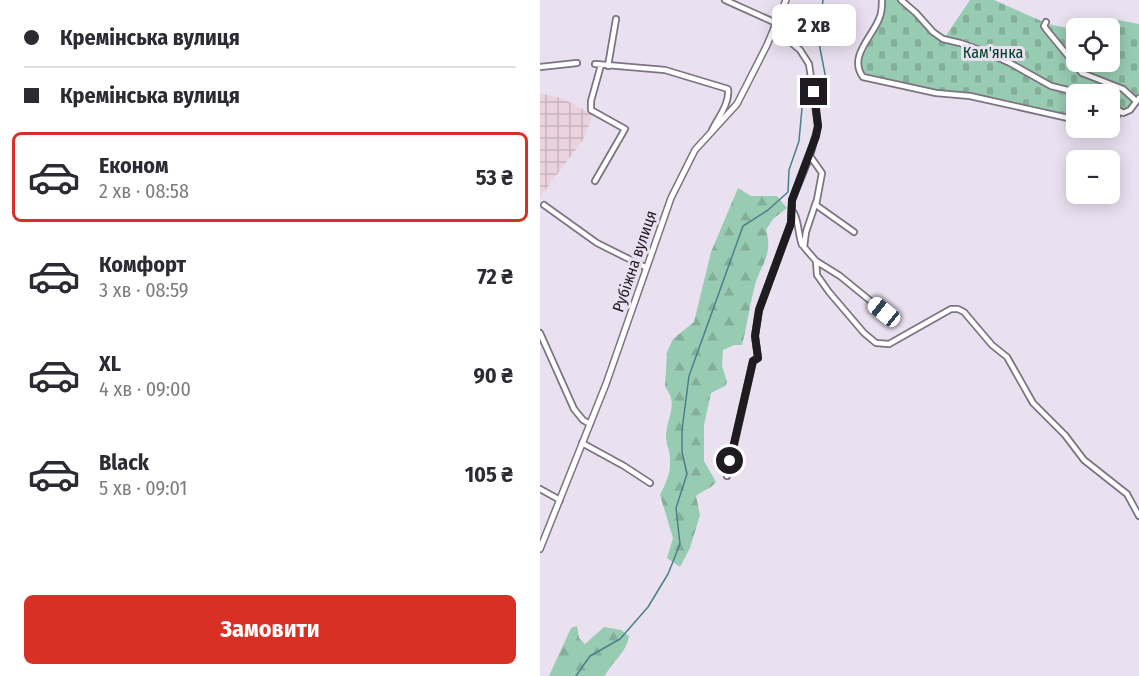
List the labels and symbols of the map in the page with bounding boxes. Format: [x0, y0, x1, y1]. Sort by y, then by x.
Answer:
callout: 2 хв [772, 5, 856, 47]
park label: Кам'янка [963, 43, 1023, 62]
route end [800, 78, 827, 105]
street label: Рубіжна вулиця [608, 208, 661, 314]
car [864, 294, 904, 330]
route start [716, 447, 743, 474]

